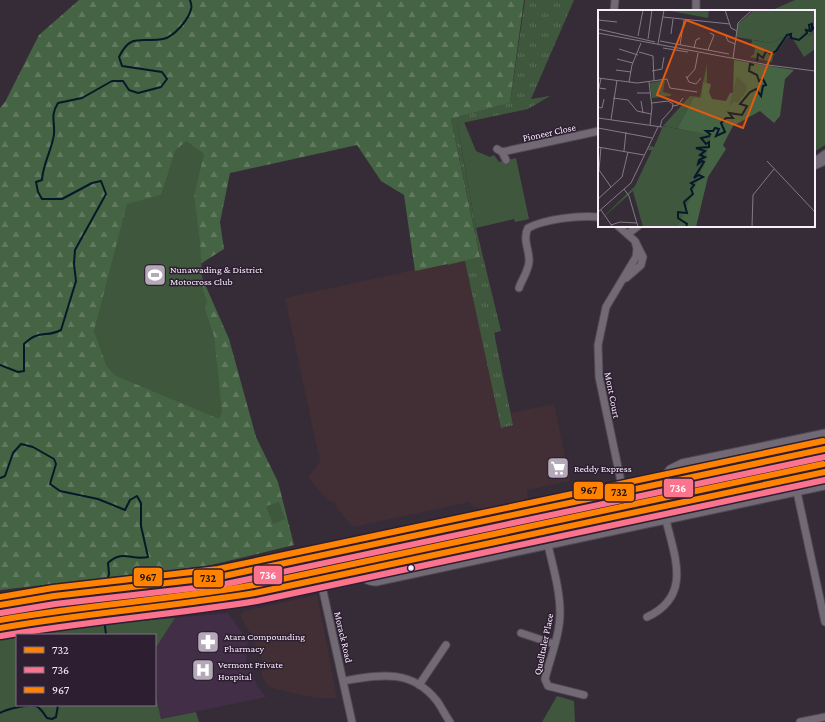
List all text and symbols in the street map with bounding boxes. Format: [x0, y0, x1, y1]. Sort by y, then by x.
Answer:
inset map [598, 10, 815, 227]
street label: Pioneer Close [522, 121, 577, 143]
sports icon: Nunawading & District Motocross Club [142, 262, 168, 288]
place label: Nunawading & District Motocross Club [170, 264, 263, 287]
street label: Mont Court [603, 371, 623, 420]
supermarket icon: Reddy Express [545, 455, 571, 481]
place label: Reddy Express [574, 463, 632, 474]
line badge: 736 [663, 478, 694, 498]
line badge: 967 [573, 481, 604, 500]
text: 736 [670, 482, 686, 494]
line badge: 732 [604, 483, 635, 502]
text: 967 [581, 484, 597, 496]
text: 732 [611, 486, 627, 498]
unlabelled marker [406, 563, 416, 573]
line badge: 736 [253, 565, 283, 585]
line badge: 967 [133, 567, 163, 587]
line badge: 732 [193, 569, 224, 588]
text: 736 [260, 569, 276, 581]
text: 967 [140, 571, 156, 583]
text: 732 [200, 572, 216, 584]
street label: Morack Road [332, 610, 355, 665]
street label: Quelltaler Place [532, 612, 556, 676]
pharmacy icon: Atara Compounding Pharmacy [195, 629, 221, 655]
place label: Atara Compounding Pharmacy [224, 631, 305, 654]
legend [16, 634, 156, 706]
text: 732 [52, 643, 69, 657]
hospital icon: Vermont Private Hospital [190, 657, 216, 683]
place label: Vermont Private Hospital [218, 659, 283, 682]
text: 736 [52, 663, 69, 677]
text: 967 [52, 683, 70, 697]

